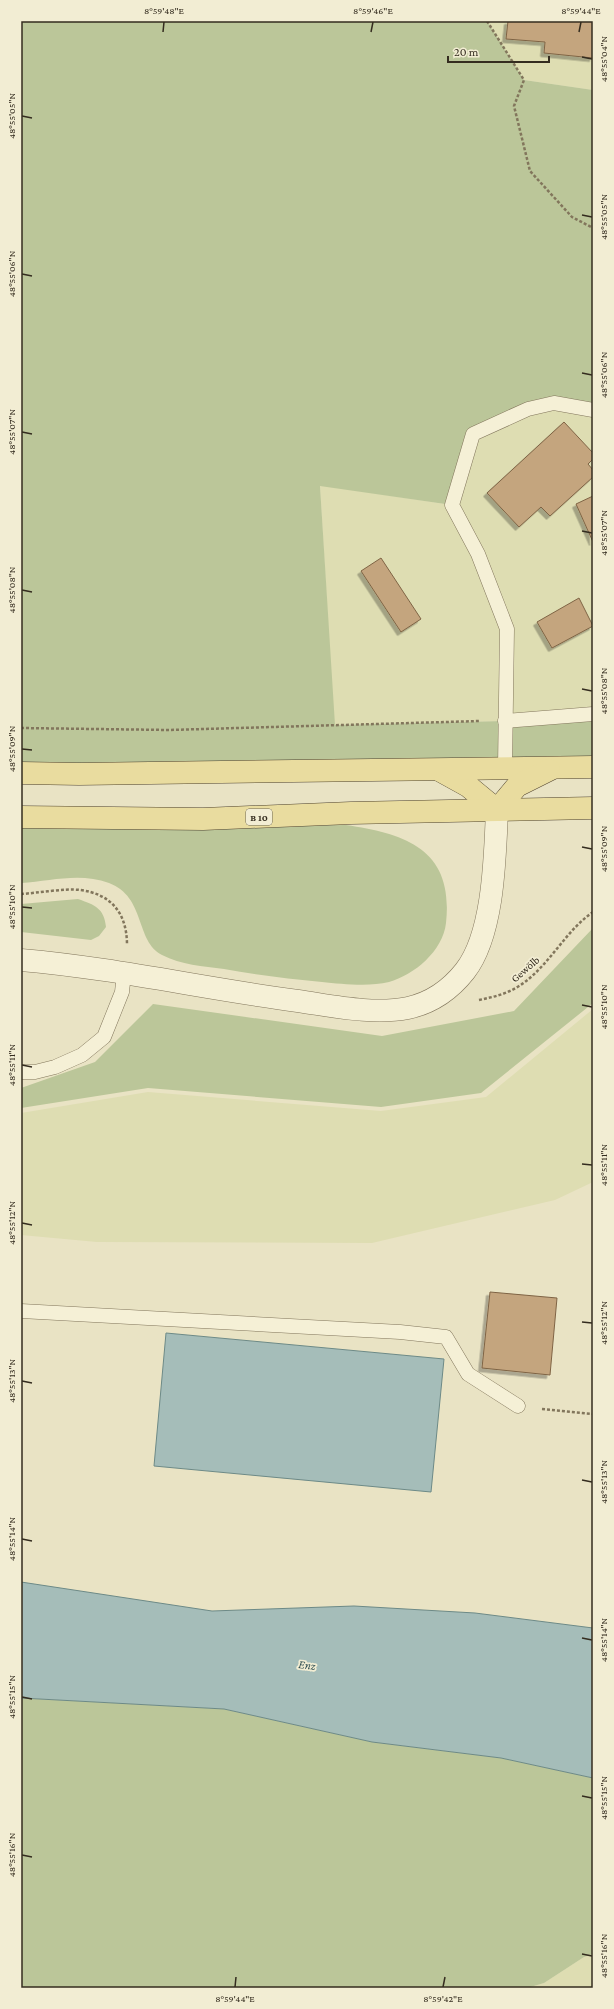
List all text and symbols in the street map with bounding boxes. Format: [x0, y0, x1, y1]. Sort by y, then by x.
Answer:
text: 8°59'48"E [144, 5, 185, 16]
text: 8°59'46"E [353, 5, 393, 16]
text: 8°59'44"E [561, 5, 601, 16]
text: 48°55'04"N [598, 35, 609, 82]
scale bar [448, 38, 549, 64]
text: 20 m [454, 45, 479, 59]
text: 48°55'05"N [6, 93, 17, 139]
text: 48°55'05"N [598, 194, 609, 240]
text: 48°55'06"N [6, 250, 17, 297]
text: 48°55'06"N [598, 351, 609, 398]
text: 48°55'07"N [6, 409, 17, 455]
text: 48°55'07"N [598, 510, 609, 556]
text: 48°55'08"N [6, 566, 17, 613]
text: 48°55'08"N [598, 667, 609, 714]
text: 48°55'09"N [6, 725, 17, 772]
road number: B 10 [246, 809, 272, 825]
text: 48°55'09"N [598, 825, 609, 872]
text: 48°55'10"N [6, 884, 17, 930]
street label: Gewölb [508, 953, 542, 985]
text: 48°55'10"N [598, 984, 609, 1030]
text: 48°55'11"N [6, 1043, 17, 1086]
text: 48°55'11"N [598, 1143, 609, 1186]
text: 48°55'12"N [6, 1201, 17, 1245]
text: 48°55'12"N [598, 1301, 609, 1345]
text: 48°55'13"N [6, 1359, 17, 1403]
text: 48°55'13"N [598, 1460, 609, 1504]
text: 48°55'14"N [6, 1516, 17, 1561]
text: 48°55'14"N [598, 1617, 609, 1662]
water label: Enz [298, 1657, 317, 1673]
text: 48°55'15"N [6, 1675, 17, 1719]
text: 48°55'15"N [598, 1776, 609, 1820]
text: 48°55'16"N [6, 1832, 17, 1877]
text: 48°55'16"N [598, 1933, 609, 1978]
text: 8°59'44"E [215, 1993, 255, 2004]
text: 8°59'42"E [423, 1993, 463, 2004]

